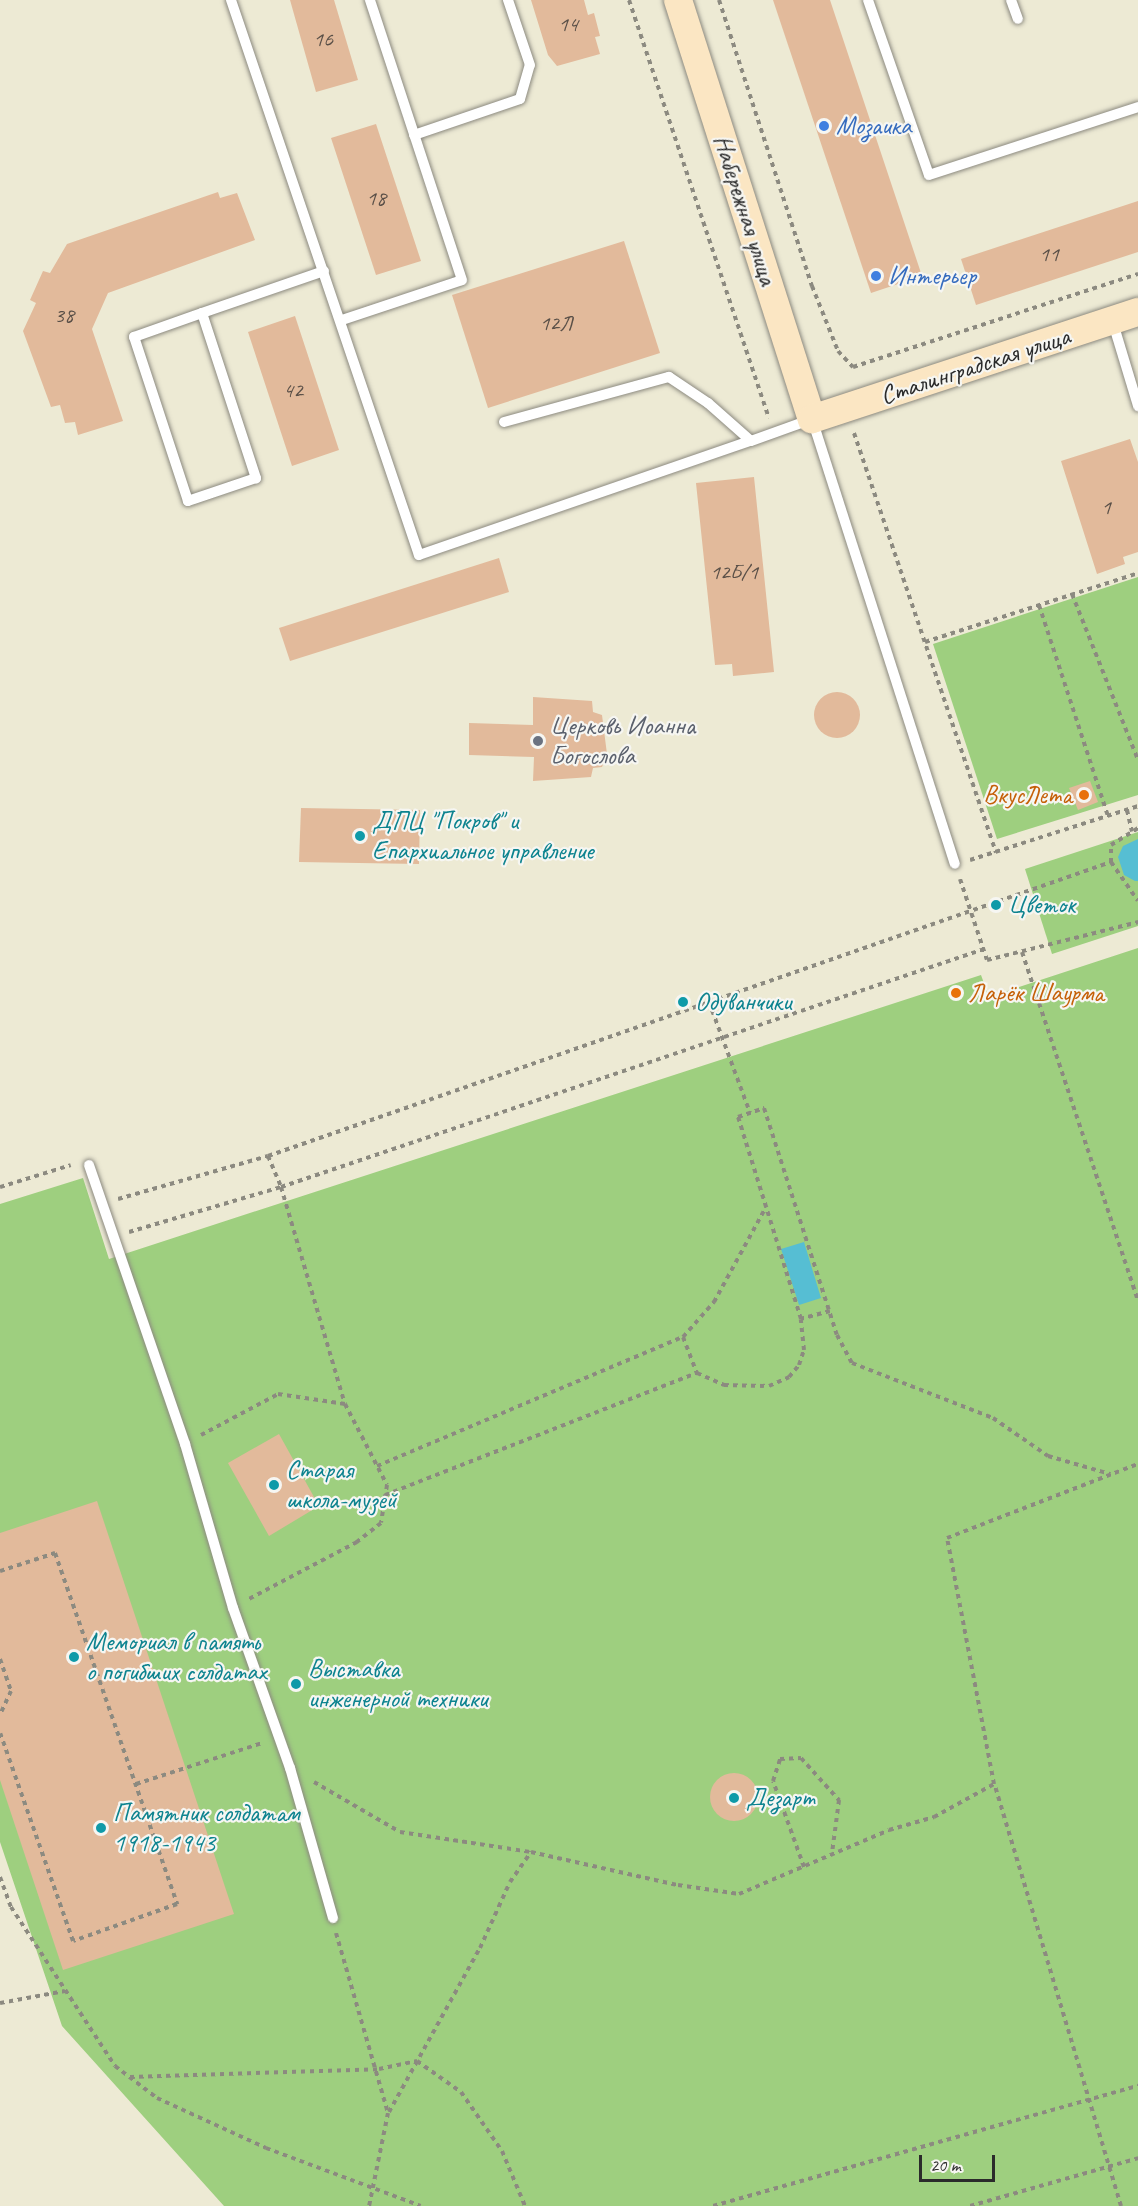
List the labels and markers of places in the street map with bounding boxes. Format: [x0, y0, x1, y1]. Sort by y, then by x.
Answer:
place label: Мозаика [836, 110, 911, 142]
marker: Мозаика [817, 119, 831, 133]
place label: Интерьер [888, 260, 976, 292]
marker: Интерьер [869, 269, 883, 283]
place label: Церковь Иоанна Богослова [550, 710, 694, 772]
marker: Церковь Иоанна Богослова [531, 734, 545, 748]
place label: ВкусЛета [983, 779, 1072, 811]
marker: ВкусЛета [1077, 788, 1091, 802]
place label: ДПЦ "Покров" и Епархиальное управление [372, 805, 593, 867]
marker: ДПЦ "Покров" и Епархиальное управление [353, 829, 367, 843]
place label: Цветок [1008, 889, 1076, 921]
marker: Цветок [989, 898, 1003, 912]
place label: Ларёк Шаурма [968, 977, 1105, 1009]
place label: Одуванчики [695, 986, 792, 1018]
marker: Ларёк Шаурма [949, 986, 963, 1000]
marker: Одуванчики [676, 995, 690, 1009]
place label: Старая школа-музей [286, 1454, 396, 1516]
marker: Старая школа-музей [267, 1478, 281, 1492]
place label: Мемориал в память о погибших солдатах [86, 1626, 264, 1688]
marker: Мемориал в память о погибших солдатах [67, 1650, 81, 1664]
place label: Выставка инженерной техники [308, 1653, 487, 1714]
marker: Выставка инженерной техники [289, 1677, 303, 1691]
place label: Дезарт [746, 1782, 815, 1814]
marker: Дезарт [727, 1791, 741, 1805]
place label: Памятник солдатам 1918-1943 [113, 1797, 297, 1858]
marker: Памятник солдатам 1918-1943 [94, 1821, 108, 1835]

